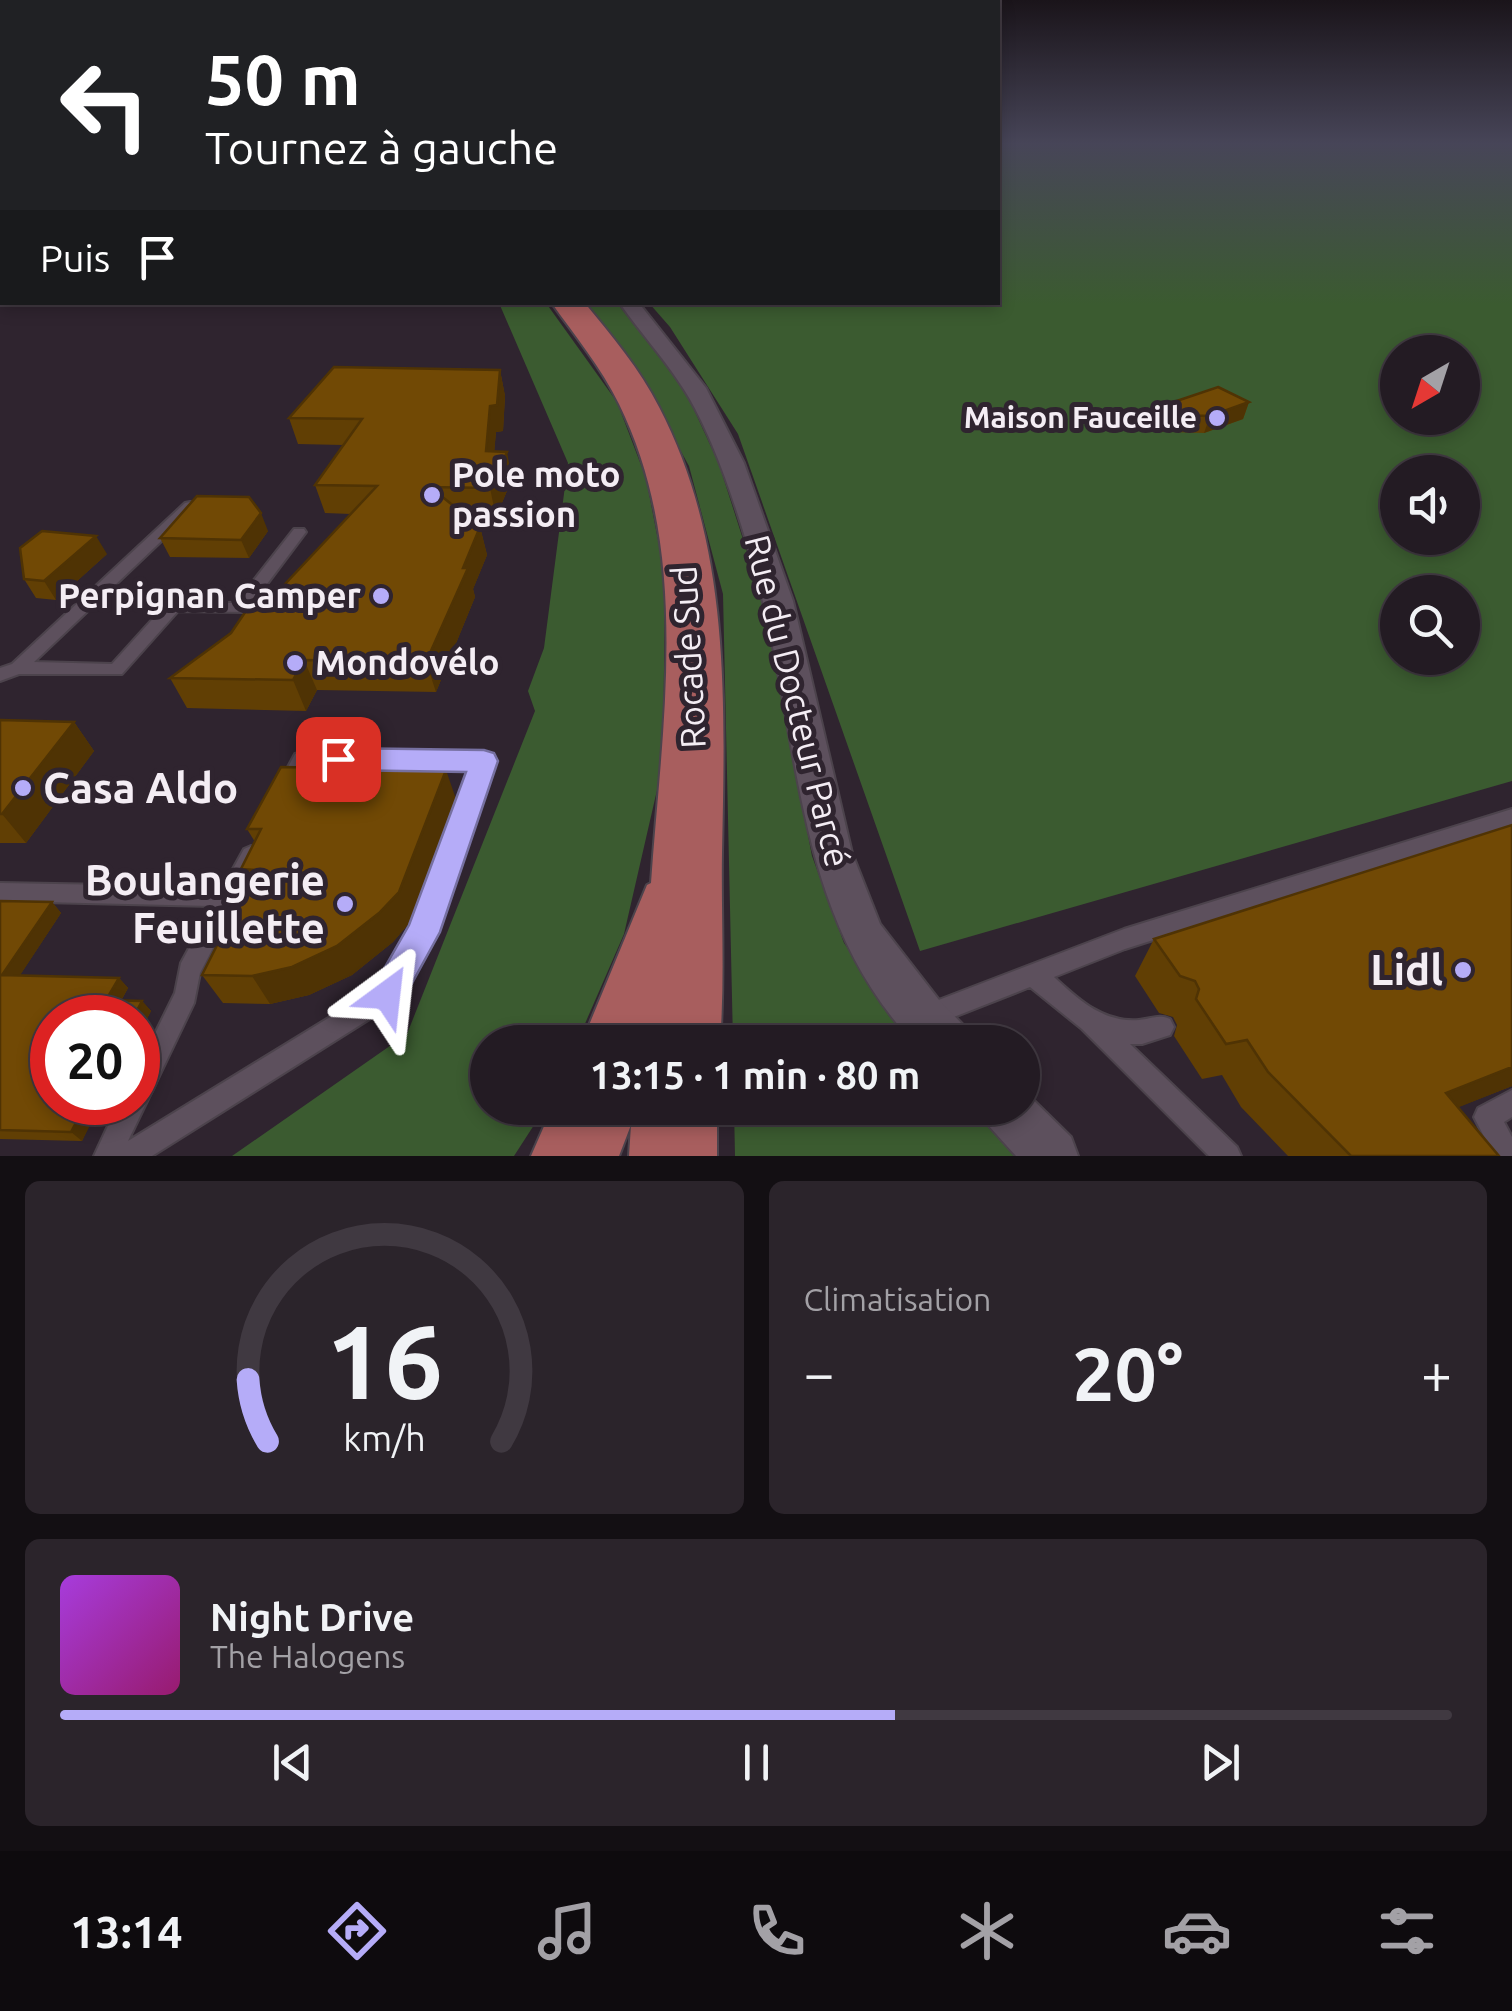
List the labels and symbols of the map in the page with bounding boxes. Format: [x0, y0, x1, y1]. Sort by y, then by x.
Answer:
north arrow [1380, 335, 1480, 435]
place label: Maison Fauceille [964, 400, 1197, 434]
marker: Maison Fauceille [1206, 407, 1228, 429]
place label: Pole moto passion [452, 454, 621, 534]
marker: Pole moto passion [421, 484, 443, 506]
street label: Rue du Docteur Parcé [737, 531, 859, 871]
street label: Rocade Sud [663, 565, 713, 749]
place label: Perpignan Camper [58, 575, 362, 615]
marker: Perpignan Camper [370, 585, 392, 607]
place label: Mondovélo [315, 642, 500, 682]
marker: Mondovélo [284, 652, 306, 674]
pin [296, 717, 381, 802]
place label: Casa Aldo [43, 764, 238, 811]
marker: Casa Aldo [12, 777, 34, 799]
place label: Boulangerie Feuillette [85, 856, 325, 951]
marker: Boulangerie Feuillette [334, 893, 356, 915]
position arrow [335, 943, 439, 1047]
place label: Lidl [1370, 946, 1443, 993]
marker: Lidl [1452, 959, 1474, 981]
speed limit sign: 20 [30, 995, 160, 1125]

